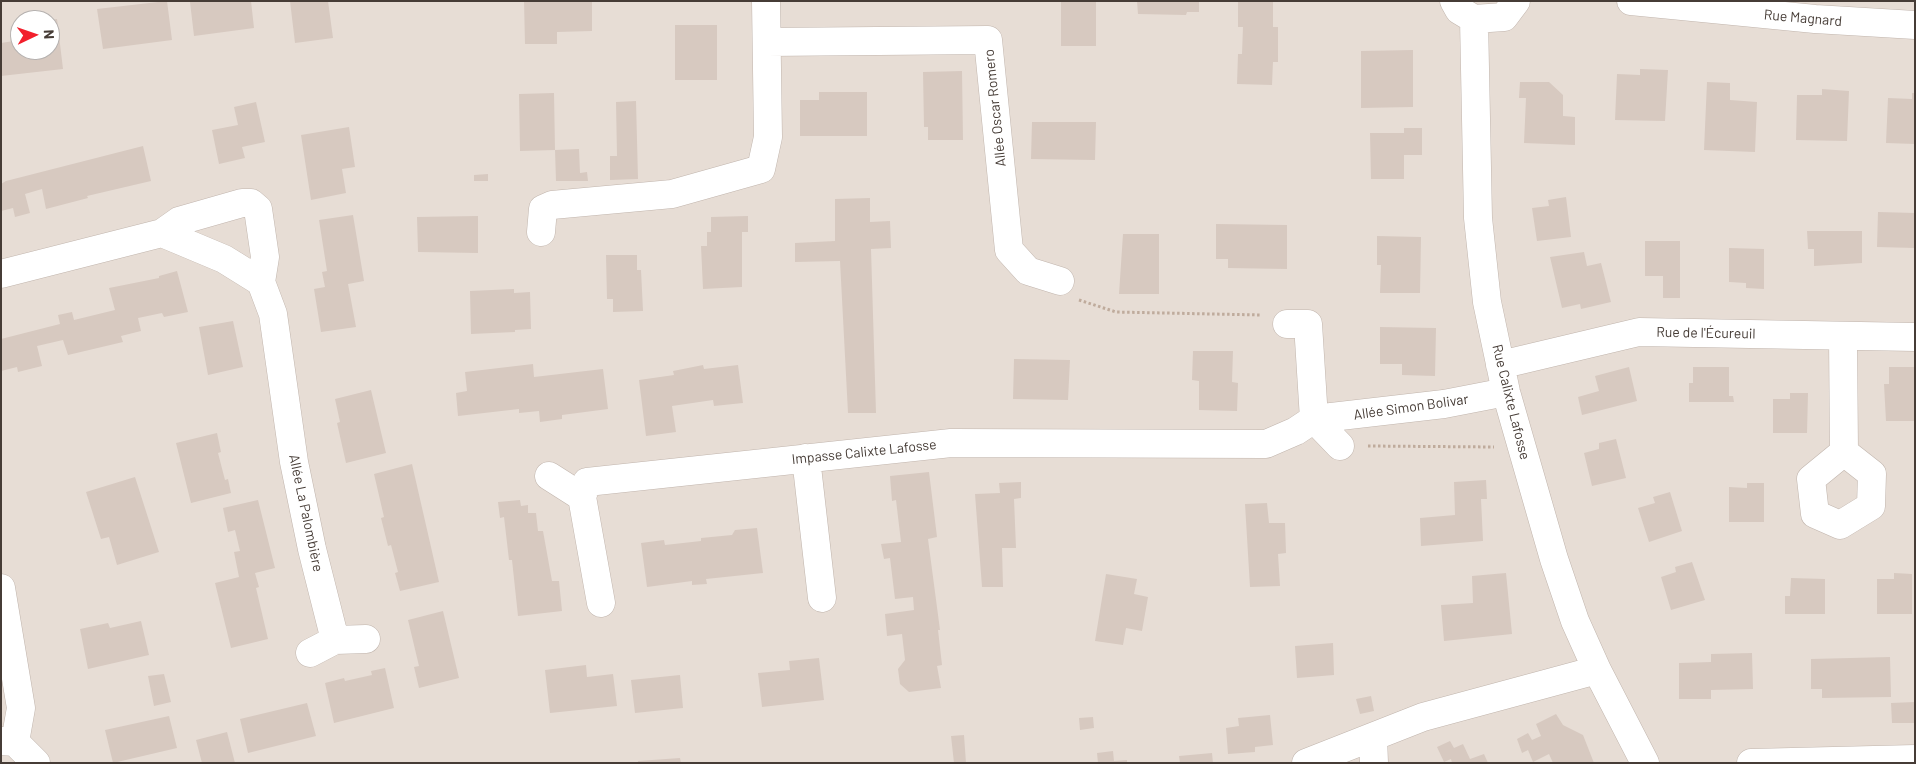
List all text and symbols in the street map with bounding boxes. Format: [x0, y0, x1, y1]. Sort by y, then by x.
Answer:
street label: Rue Magnard [1763, 6, 1843, 30]
north arrow [10, 10, 60, 60]
text: N [41, 29, 58, 39]
street label: Allée Oscar Romero [980, 48, 1010, 168]
street label: Rue de l'Écureuil [1656, 324, 1756, 342]
street label: Rue Calixte Lafosse [1489, 343, 1533, 461]
street label: Allée Simon Bolivar [1352, 391, 1470, 423]
street label: Impasse Calixte Lafosse [791, 436, 937, 468]
street label: Allée La Palombière [285, 453, 327, 573]

